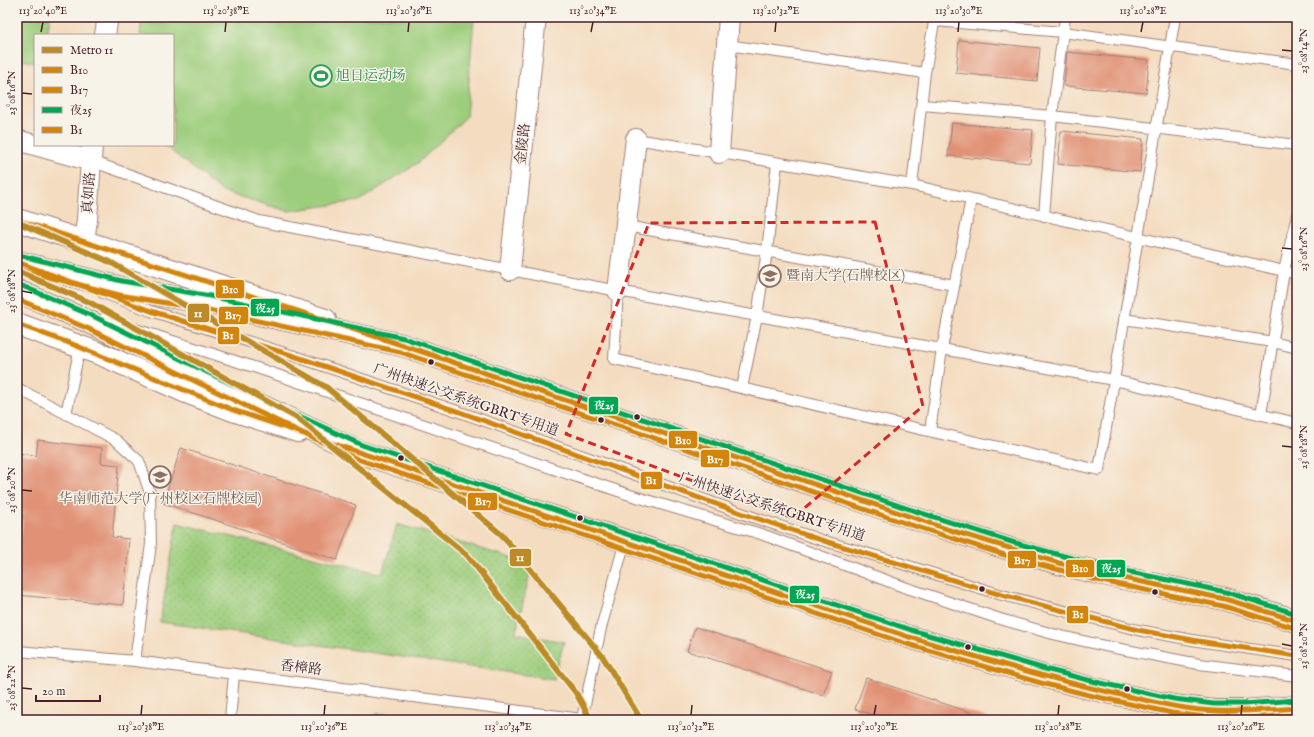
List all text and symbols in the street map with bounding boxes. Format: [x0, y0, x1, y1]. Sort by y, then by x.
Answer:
text: 113°20'40"E [19, 5, 67, 18]
text: 113°20'38"E [203, 5, 249, 18]
text: 113°20'36"E [386, 5, 432, 18]
text: 113°20'34"E [569, 5, 617, 18]
text: 113°20'32"E [752, 5, 800, 18]
text: 113°20'30"E [935, 5, 983, 18]
text: 113°20'28"E [1119, 5, 1167, 18]
text: 23°08'14"N [1298, 28, 1311, 74]
legend [34, 34, 174, 146]
text: Metro 11 [70, 43, 113, 58]
text: B10 [70, 63, 88, 78]
sports icon: 旭日运动场 [308, 63, 334, 89]
place label: 旭日运动场 [336, 67, 406, 85]
text: 23°08'16"N [6, 70, 19, 115]
text: B17 [70, 83, 88, 98]
text: 夜25 [70, 103, 93, 118]
street label: 金陵路 [512, 122, 534, 166]
text: B1 [70, 123, 82, 138]
street label: 真如路 [79, 171, 99, 215]
text: 23°08'16"N [1298, 226, 1311, 271]
school or university icon: 暨南大学(石牌校区) [757, 263, 783, 289]
place label: 暨南大学(石牌校区) [786, 267, 905, 285]
text: 23°08'18"N [6, 268, 19, 313]
line badge: B10 [215, 279, 245, 299]
text: B10 [222, 283, 239, 297]
line badge: 夜25 [250, 298, 280, 317]
text: 夜25 [255, 302, 275, 316]
line badge: 11 [187, 303, 210, 323]
line badge: B17 [218, 306, 249, 325]
text: 11 [194, 307, 202, 321]
text: B17 [225, 309, 241, 323]
line badge: B1 [217, 326, 240, 345]
text: B1 [222, 329, 234, 343]
unlabelled marker [426, 357, 436, 367]
street label: 广州快速公交系统GBRT专用道 [371, 360, 561, 440]
line badge: 夜25 [588, 396, 619, 415]
text: 夜25 [594, 399, 614, 413]
unlabelled marker [632, 412, 642, 422]
unlabelled marker [596, 415, 606, 425]
text: 23°08'18"N [1298, 424, 1311, 469]
line badge: B10 [668, 430, 698, 449]
text: B10 [675, 434, 692, 448]
line badge: B17 [700, 449, 730, 468]
unlabelled marker [396, 453, 406, 463]
text: B17 [707, 453, 723, 467]
school or university icon: 华南师范大学(广州校区石牌校园) [147, 464, 173, 490]
text: 23°08'20"N [6, 466, 19, 513]
street label: 广州快速公交系统GBRT专用道 [677, 468, 867, 546]
line badge: B1 [640, 471, 663, 490]
text: B1 [645, 474, 657, 488]
place label: 华南师范大学(广州校区石牌校园) [58, 490, 262, 508]
line badge: B17 [467, 492, 498, 511]
text: B17 [475, 495, 491, 509]
unlabelled marker [575, 513, 585, 523]
line badge: 11 [509, 548, 532, 567]
line badge: B17 [1007, 550, 1037, 569]
text: 11 [516, 551, 524, 565]
text: B17 [1014, 554, 1030, 568]
line badge: B10 [1065, 559, 1095, 578]
line badge: 夜25 [1096, 559, 1126, 578]
text: B10 [1072, 562, 1089, 576]
text: 夜25 [1101, 562, 1121, 576]
unlabelled marker [977, 584, 987, 594]
line badge: 夜25 [789, 585, 820, 604]
unlabelled marker [1150, 587, 1160, 597]
text: 夜25 [795, 588, 815, 602]
line badge: B1 [1066, 605, 1089, 624]
text: B1 [1072, 608, 1084, 622]
text: 23°08'20"N [1298, 622, 1311, 669]
unlabelled marker [963, 642, 973, 652]
street label: 香樟路 [279, 657, 323, 679]
text: 23°08'22"N [6, 665, 19, 711]
scale bar [36, 677, 100, 703]
text: 20 m [42, 684, 65, 699]
unlabelled marker [1122, 684, 1132, 694]
text: 113°20'38"E [118, 721, 164, 734]
text: 113°20'36"E [301, 721, 347, 734]
text: 113°20'34"E [484, 721, 532, 734]
text: 113°20'32"E [667, 721, 715, 734]
text: 113°20'30"E [850, 721, 898, 734]
text: 113°20'28"E [1034, 721, 1082, 734]
text: 113°20'26"E [1217, 721, 1265, 734]

